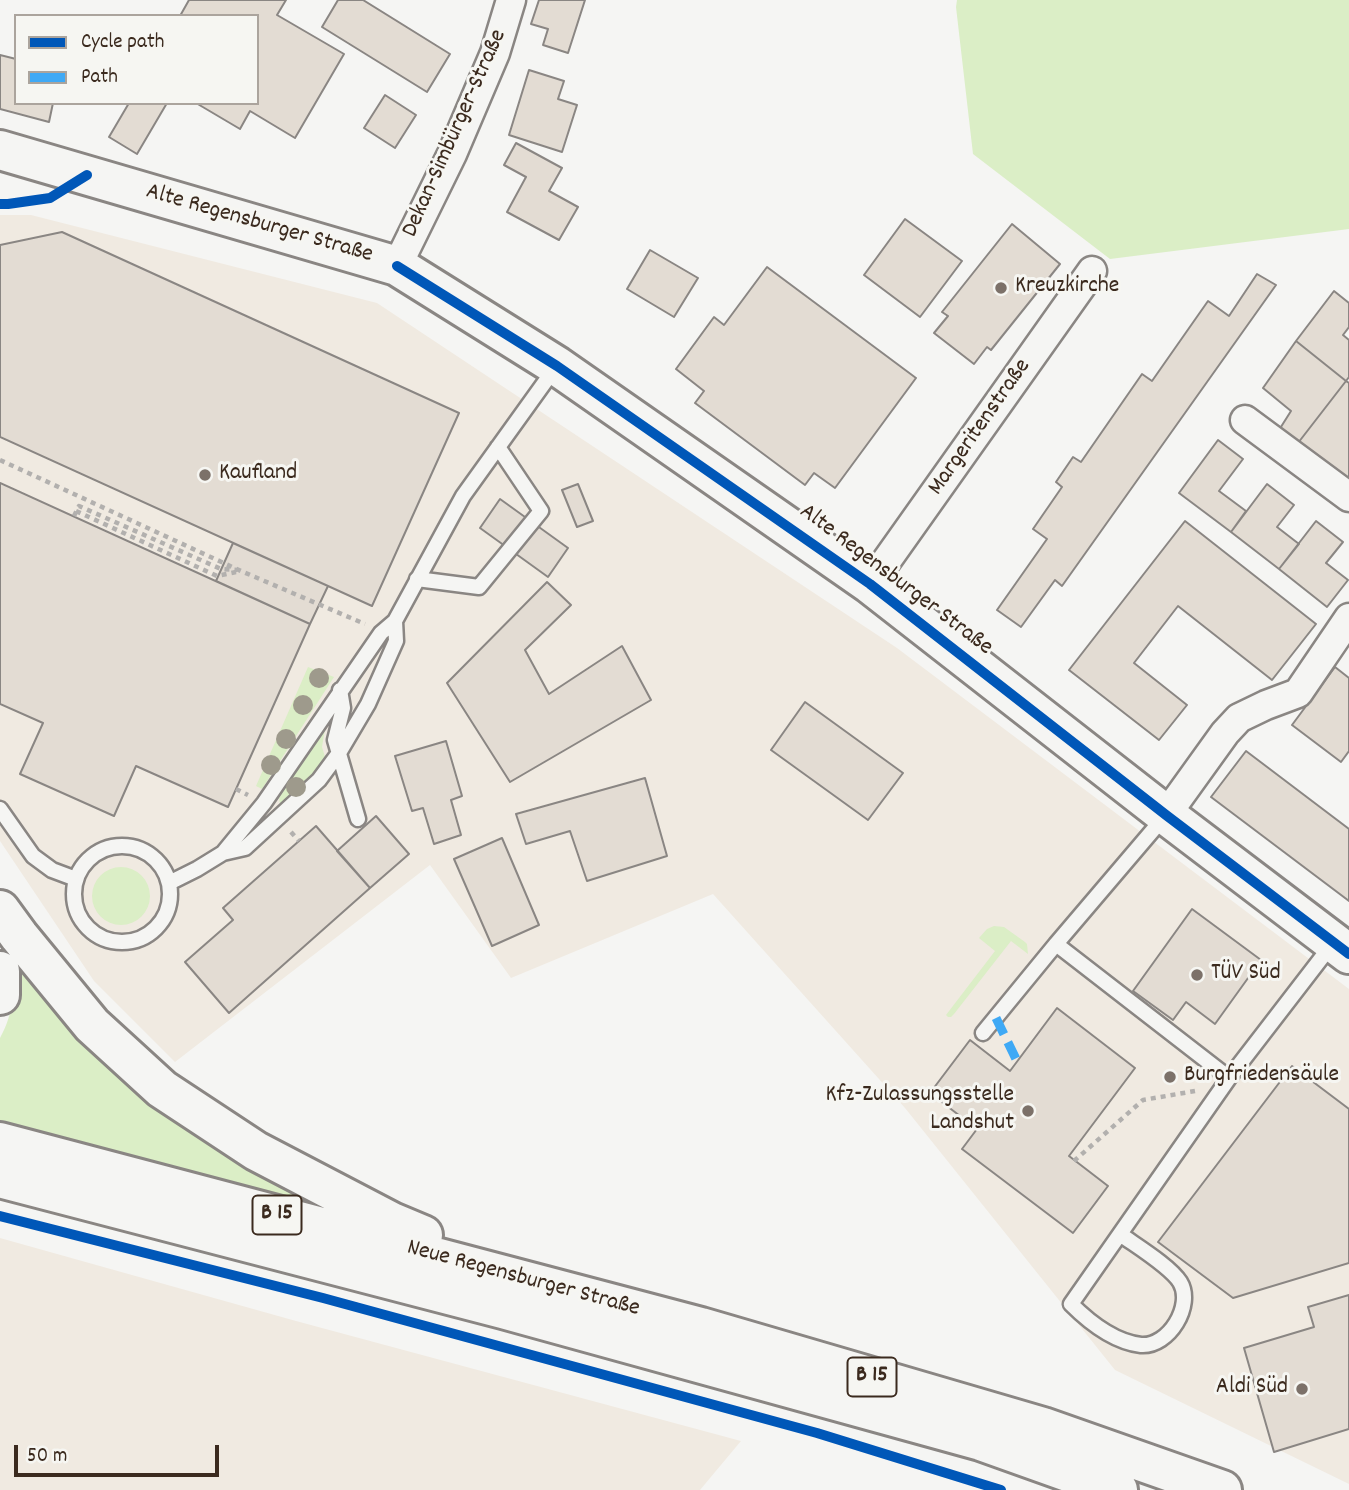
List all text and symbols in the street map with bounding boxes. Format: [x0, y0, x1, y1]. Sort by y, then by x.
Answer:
legend [14, 14, 259, 105]
street label: Dekan-Simbürger-Straße [397, 26, 515, 242]
text: Cycle path [81, 28, 164, 58]
text: Path [81, 63, 118, 93]
street label: Alte Regensburger Straße [142, 179, 376, 271]
place label: Kreuzkirche [1015, 274, 1119, 302]
marker: Kreuzkirche [993, 280, 1009, 296]
street label: Margeritenstraße [923, 354, 1039, 502]
place label: Kaufland [219, 461, 297, 489]
marker: Kaufland [197, 467, 213, 483]
street label: Alte Regensburger Straße [793, 499, 997, 663]
place label: TÜV Süd [1211, 961, 1281, 989]
marker: TÜV Süd [1189, 967, 1205, 983]
place label: Burgfriedensäule [1184, 1063, 1339, 1091]
marker: Burgfriedensäule [1162, 1069, 1178, 1085]
place label: Kfz-Zulassungsstelle Landshut [825, 1083, 1014, 1139]
marker: Kfz-Zulassungsstelle Landshut [1020, 1103, 1036, 1119]
road number: B 15 [252, 1196, 302, 1234]
street label: Neue Regensburger Straße [403, 1235, 643, 1325]
road number: B 15 [848, 1358, 896, 1396]
place label: Aldi Süd [1216, 1375, 1288, 1403]
marker: Aldi Süd [1294, 1381, 1310, 1397]
scale bar [18, 1430, 222, 1474]
text: 50 m [27, 1442, 67, 1472]

